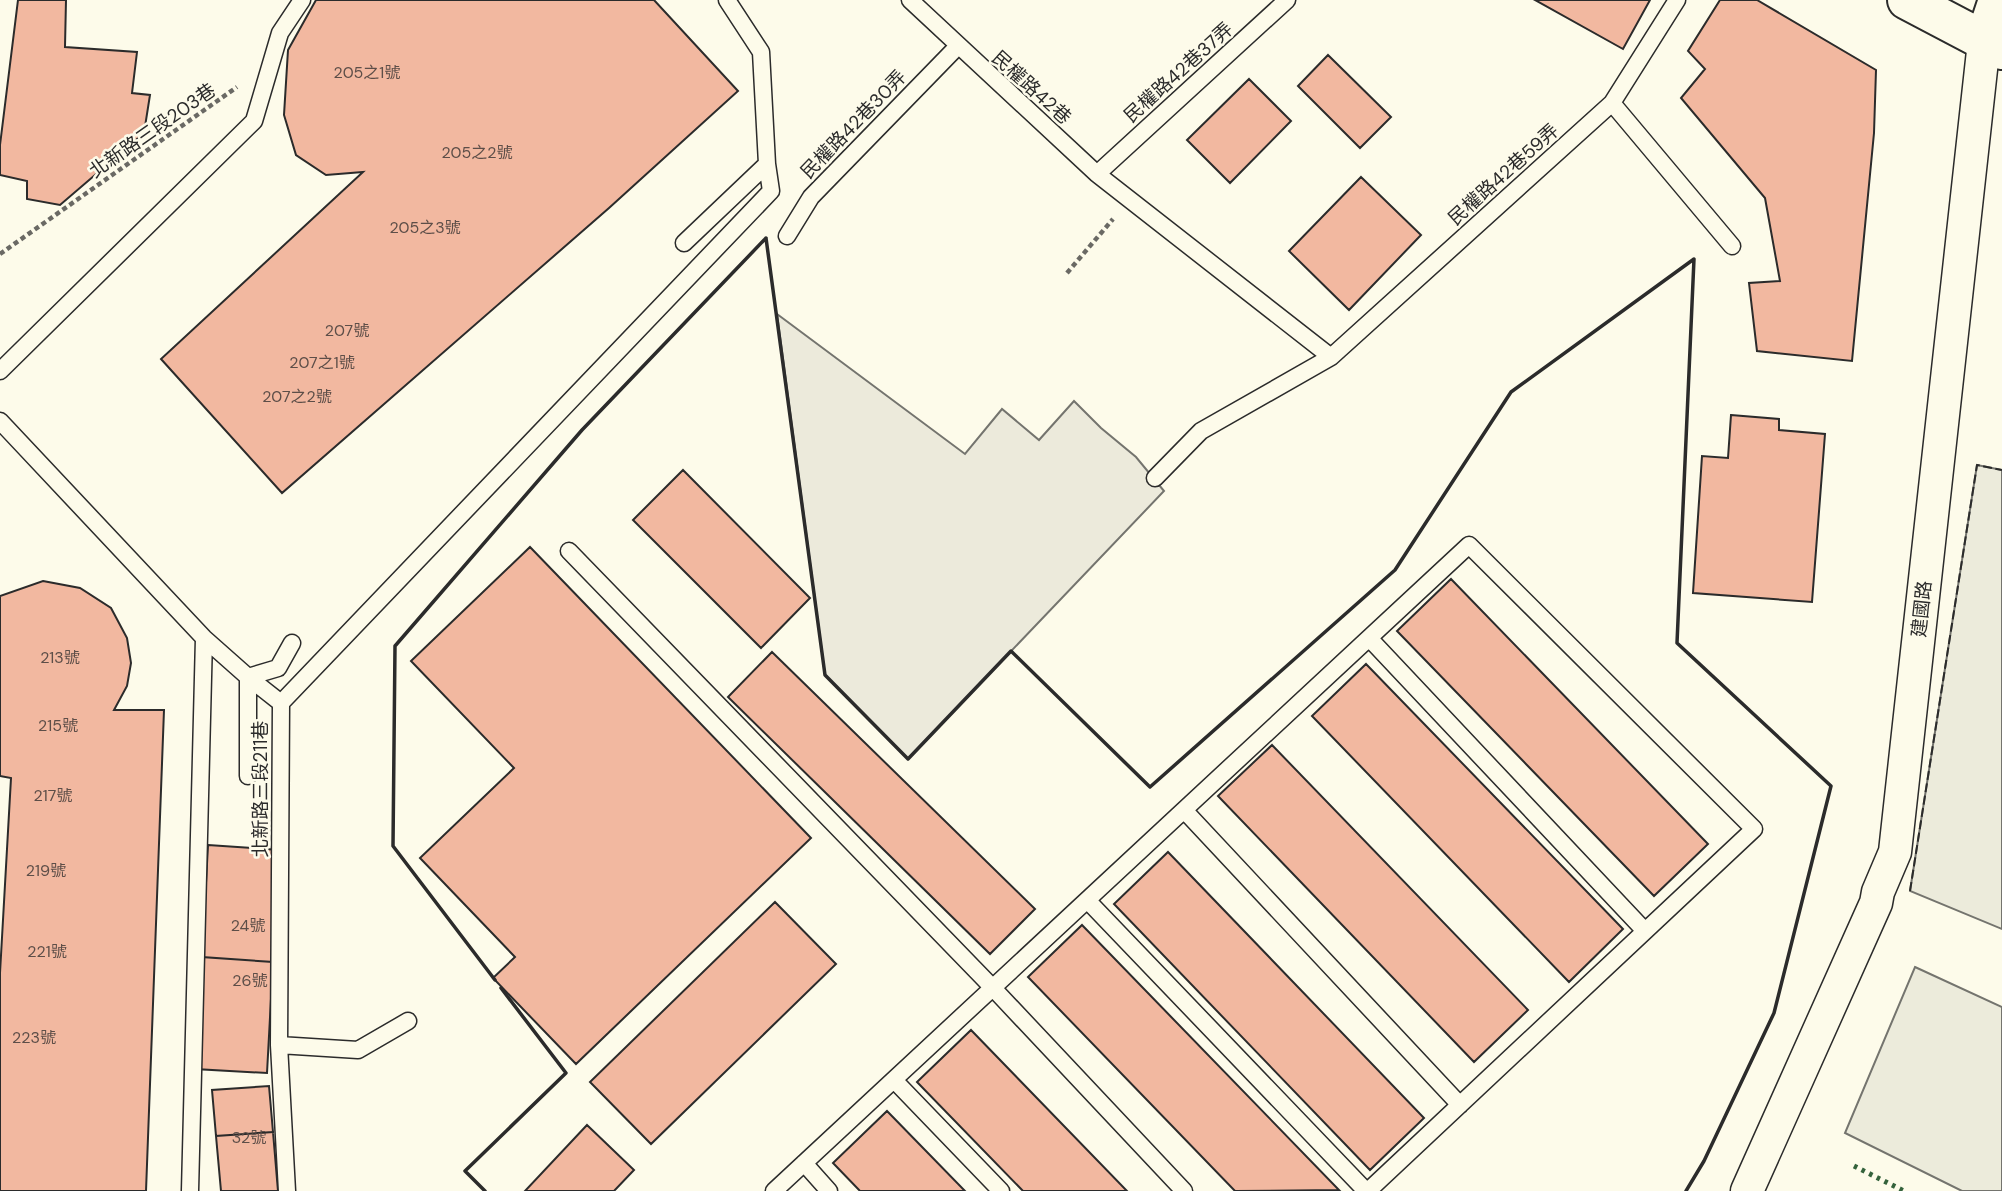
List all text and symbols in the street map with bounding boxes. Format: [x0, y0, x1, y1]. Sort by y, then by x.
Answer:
street label: 民權路42巷37弄 [1118, 17, 1238, 128]
street label: 民權路42巷 [987, 45, 1077, 130]
house number: 205之1號 [334, 62, 400, 83]
street label: 民權路42巷30弄 [795, 65, 912, 184]
street label: 北新路三段203巷 [84, 77, 220, 183]
street label: 民權路42巷59弄 [1443, 118, 1564, 231]
house number: 205之2號 [442, 142, 512, 163]
house number: 205之3號 [389, 217, 461, 238]
house number: 207號 [325, 320, 369, 341]
house number: 207之1號 [289, 352, 355, 373]
house number: 207之2號 [262, 386, 332, 407]
street label: 建國路 [1906, 579, 1937, 639]
house number: 213號 [40, 647, 80, 668]
house number: 215號 [38, 715, 78, 736]
street label: 北新路三段211巷 [248, 721, 273, 857]
house number: 217號 [34, 785, 72, 806]
house number: 219號 [26, 860, 66, 881]
house number: 24號 [231, 915, 265, 936]
house number: 221號 [27, 941, 67, 962]
house number: 26號 [232, 970, 268, 991]
house number: 223號 [12, 1027, 56, 1048]
house number: 32號 [232, 1127, 266, 1148]

